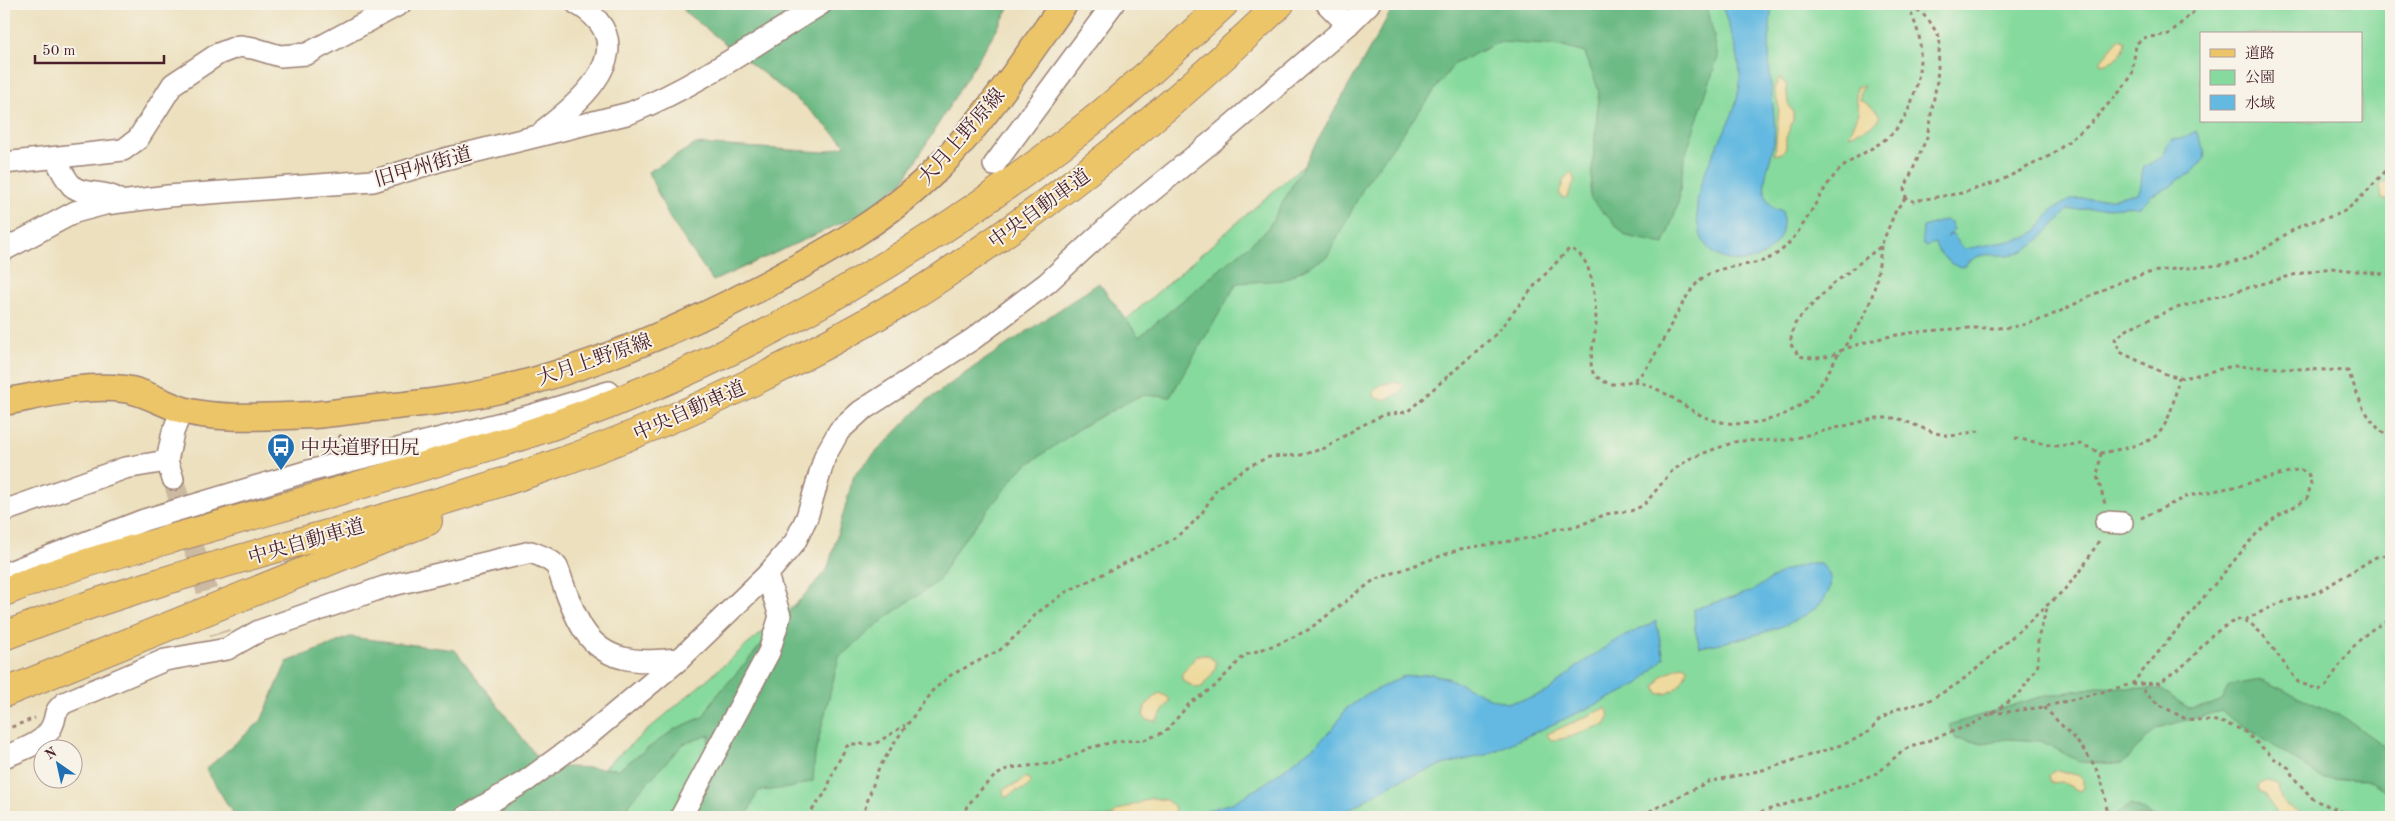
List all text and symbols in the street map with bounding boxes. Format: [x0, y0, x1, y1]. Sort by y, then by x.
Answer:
scale bar [35, 32, 164, 64]
legend [2200, 32, 2362, 122]
text: 50 m [42, 44, 76, 59]
text: 道路 [2245, 45, 2275, 62]
text: 公園 [2245, 69, 2275, 86]
street label: 大月上野原線 [914, 84, 1009, 189]
text: 水域 [2245, 95, 2275, 112]
street label: 旧甲州街道 [372, 143, 474, 191]
street label: 中央自動車道 [985, 165, 1095, 253]
street label: 大月上野原線 [534, 330, 655, 390]
street label: 中央自動車道 [630, 376, 749, 445]
bus stop icon: 中央道野田尻 [266, 432, 296, 471]
place label: 中央道野田尻 [300, 437, 420, 459]
street label: 中央自動車道 [246, 515, 367, 569]
north arrow [32, 738, 82, 788]
text: N [43, 745, 60, 763]

